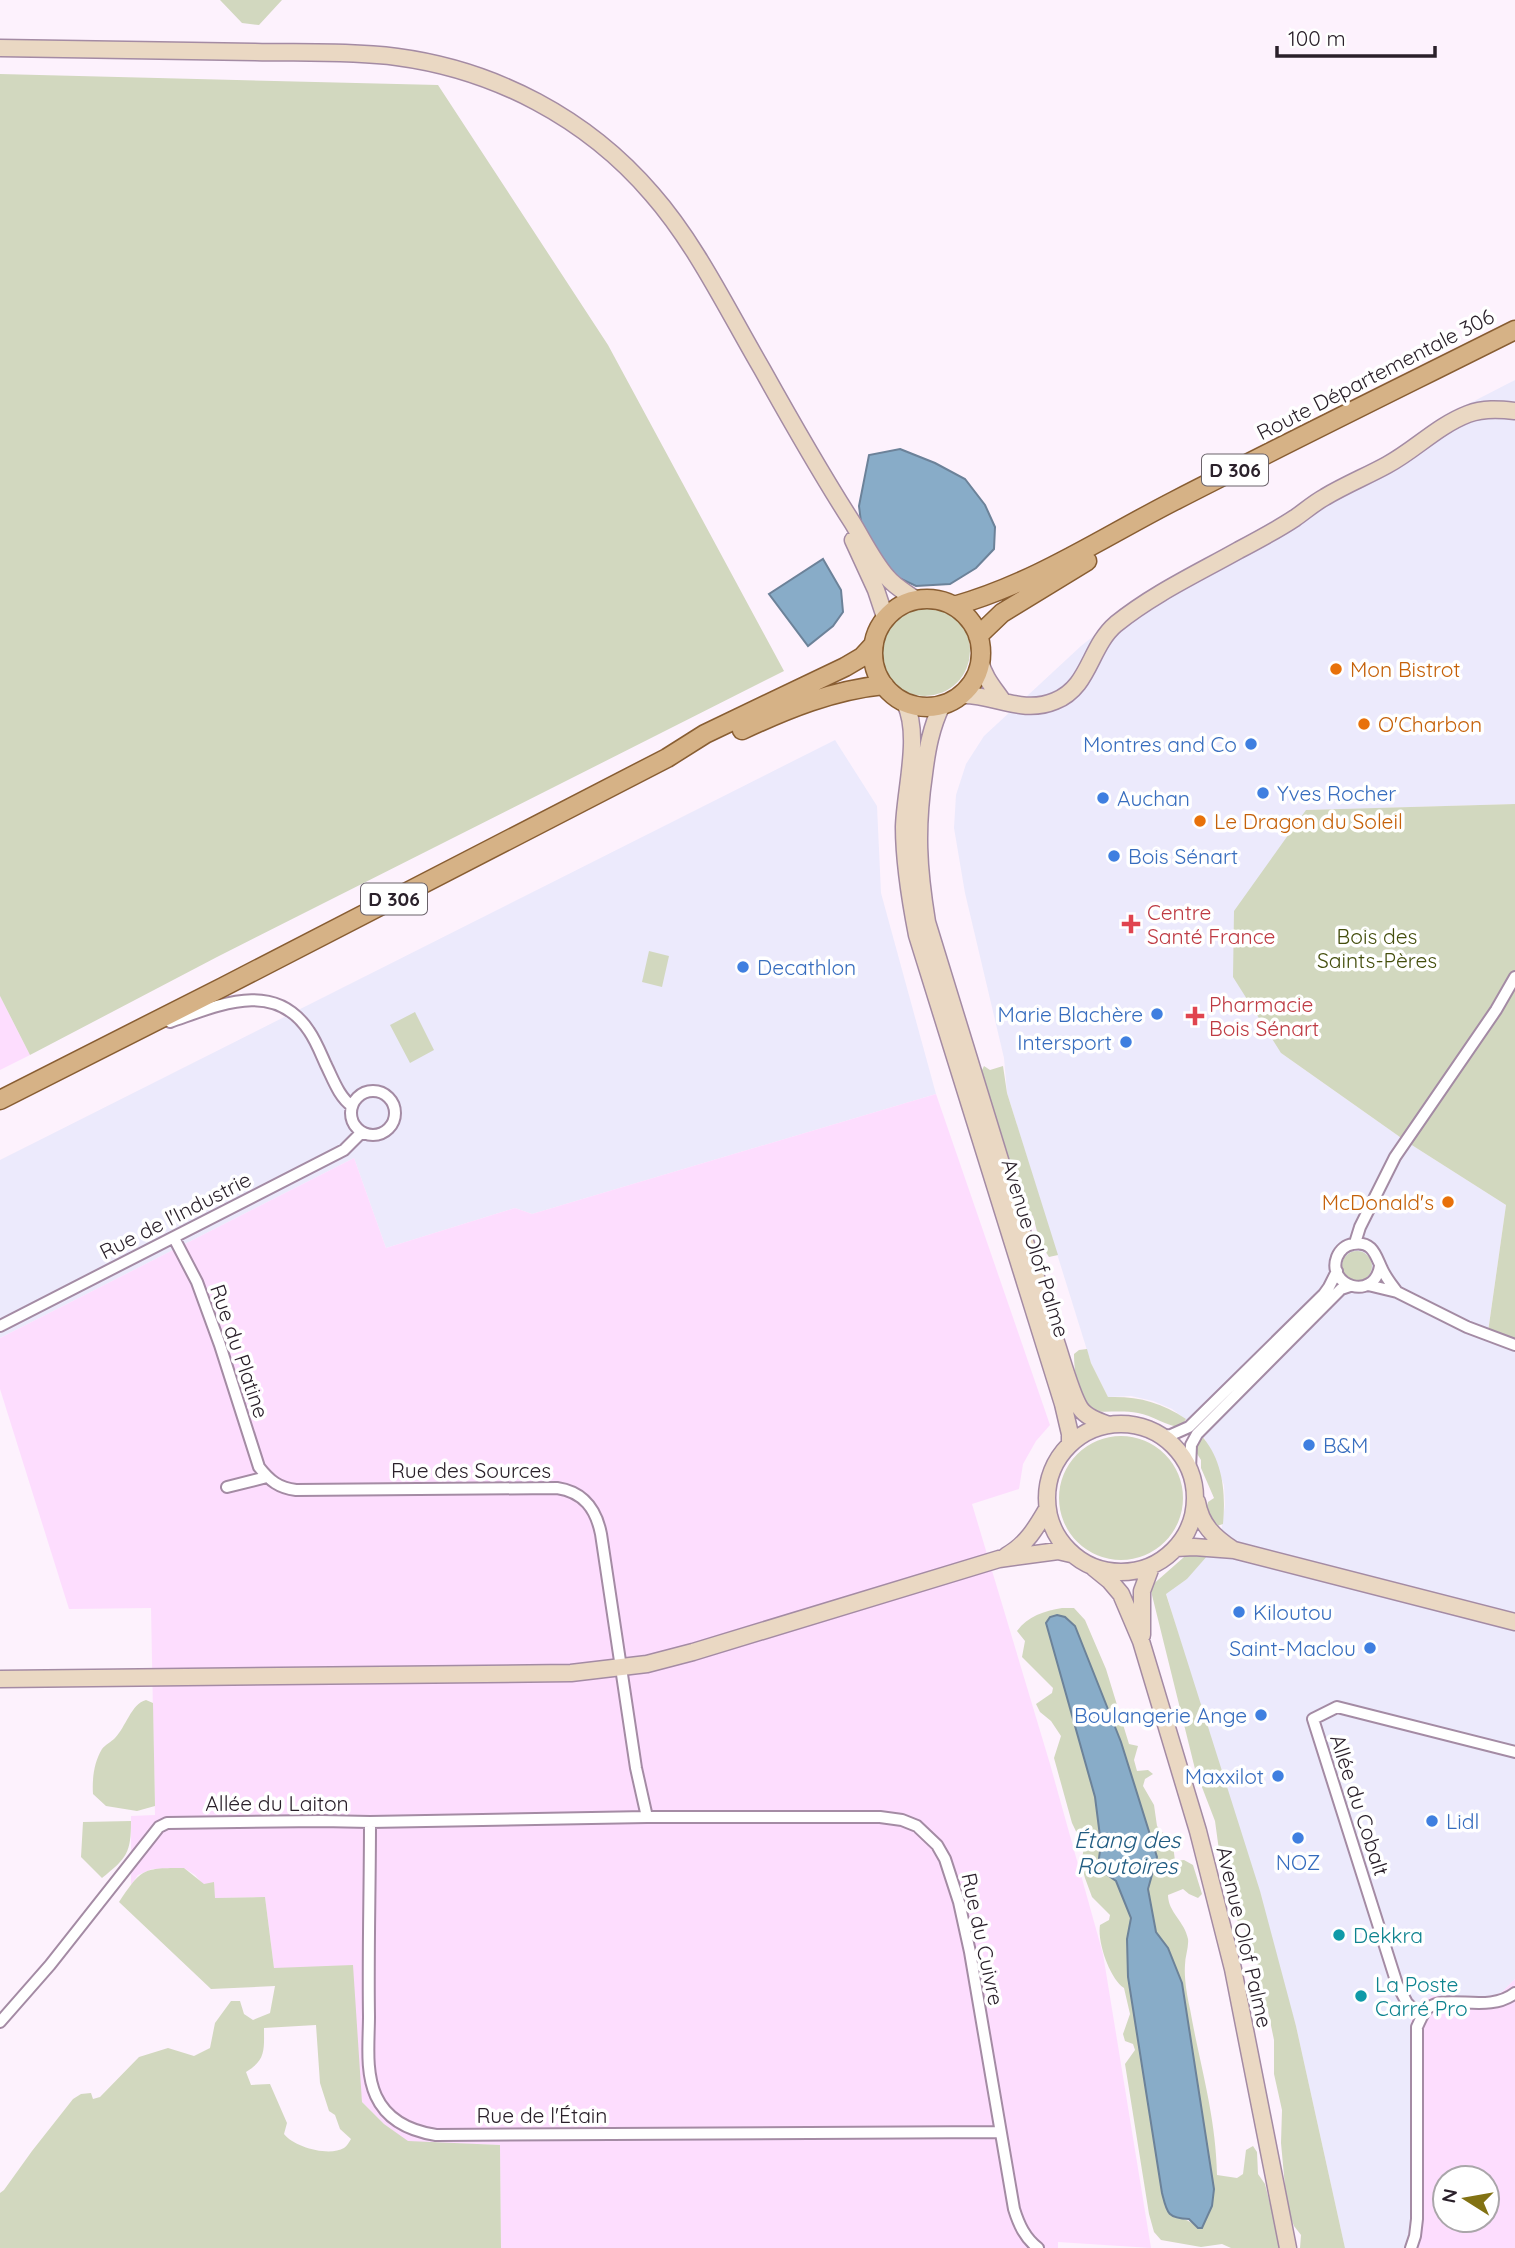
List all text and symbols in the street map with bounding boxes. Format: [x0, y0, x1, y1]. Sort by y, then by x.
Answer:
scale bar [1277, 14, 1434, 58]
text: 100 m [1288, 25, 1346, 51]
street label: Route Départementale 306 [1252, 303, 1498, 445]
road number: D 306 [1202, 454, 1268, 485]
place label: Mon Bistrot [1350, 656, 1460, 682]
marker: Mon Bistrot [1328, 661, 1344, 677]
place label: O'Charbon [1378, 711, 1482, 737]
marker: O'Charbon [1356, 716, 1372, 732]
place label: Montres and Co [1083, 731, 1237, 757]
marker: Montres and Co [1243, 736, 1259, 752]
place label: Yves Rocher [1277, 780, 1396, 806]
place label: Auchan [1117, 785, 1190, 811]
marker: Yves Rocher [1255, 785, 1271, 801]
marker: Auchan [1095, 790, 1111, 806]
place label: Le Dragon du Soleil [1214, 808, 1403, 834]
marker: Le Dragon du Soleil [1192, 813, 1208, 829]
place label: Bois Sénart [1128, 843, 1238, 869]
marker: Bois Sénart [1106, 848, 1122, 864]
road number: D 306 [361, 884, 427, 914]
place label: Centre Santé France [1147, 899, 1275, 949]
marker: Centre Santé France [1121, 914, 1141, 934]
park label: Bois des Saints-Pères [1317, 923, 1437, 973]
place label: Decathlon [757, 954, 856, 980]
marker: Decathlon [735, 959, 751, 975]
place label: Pharmacie Bois Sénart [1209, 991, 1319, 1041]
place label: Marie Blachère [997, 1001, 1143, 1027]
marker: Marie Blachère [1149, 1006, 1165, 1022]
marker: Pharmacie Bois Sénart [1187, 1008, 1203, 1024]
place label: Intersport [1017, 1029, 1112, 1055]
marker: Intersport [1118, 1034, 1134, 1050]
street label: Avenue Olof Palme [996, 1156, 1076, 1340]
street label: Rue de l'Industrie [95, 1166, 255, 1264]
place label: McDonald's [1322, 1189, 1434, 1215]
marker: McDonald's [1440, 1194, 1456, 1210]
street label: Rue du Platine [205, 1281, 275, 1421]
place label: B&M [1323, 1432, 1368, 1458]
marker: B&M [1301, 1437, 1317, 1453]
street label: Rue des Sources [391, 1457, 551, 1483]
place label: Kiloutou [1253, 1599, 1333, 1625]
marker: Kiloutou [1231, 1604, 1247, 1620]
place label: Saint-Maclou [1229, 1635, 1356, 1661]
marker: Saint-Maclou [1362, 1640, 1378, 1656]
place label: Boulangerie Ange [1074, 1702, 1247, 1728]
marker: Boulangerie Ange [1253, 1707, 1269, 1723]
street label: Allée du Cobalt [1325, 1731, 1395, 1879]
place label: Maxxilot [1185, 1763, 1264, 1789]
marker: Maxxilot [1270, 1768, 1286, 1784]
street label: Allée du Laiton [205, 1790, 349, 1816]
place label: Lidl [1446, 1808, 1479, 1834]
marker: Lidl [1424, 1813, 1440, 1829]
water label: Étang des Routoires [1074, 1825, 1182, 1880]
marker: NOZ [1290, 1830, 1306, 1846]
street label: Avenue Olof Palme [1211, 1844, 1279, 2030]
place label: NOZ [1276, 1849, 1320, 1875]
street label: Rue du Cuivre [956, 1870, 1010, 2008]
place label: Dekkra [1353, 1922, 1423, 1948]
marker: Dekkra [1331, 1927, 1347, 1943]
place label: La Poste Carré Pro [1375, 1971, 1468, 2021]
marker: La Poste Carré Pro [1353, 1988, 1369, 2004]
street label: Rue de l'Étain [476, 2102, 608, 2128]
north arrow [1431, 2164, 1501, 2234]
text: N [1436, 2187, 1462, 2205]

